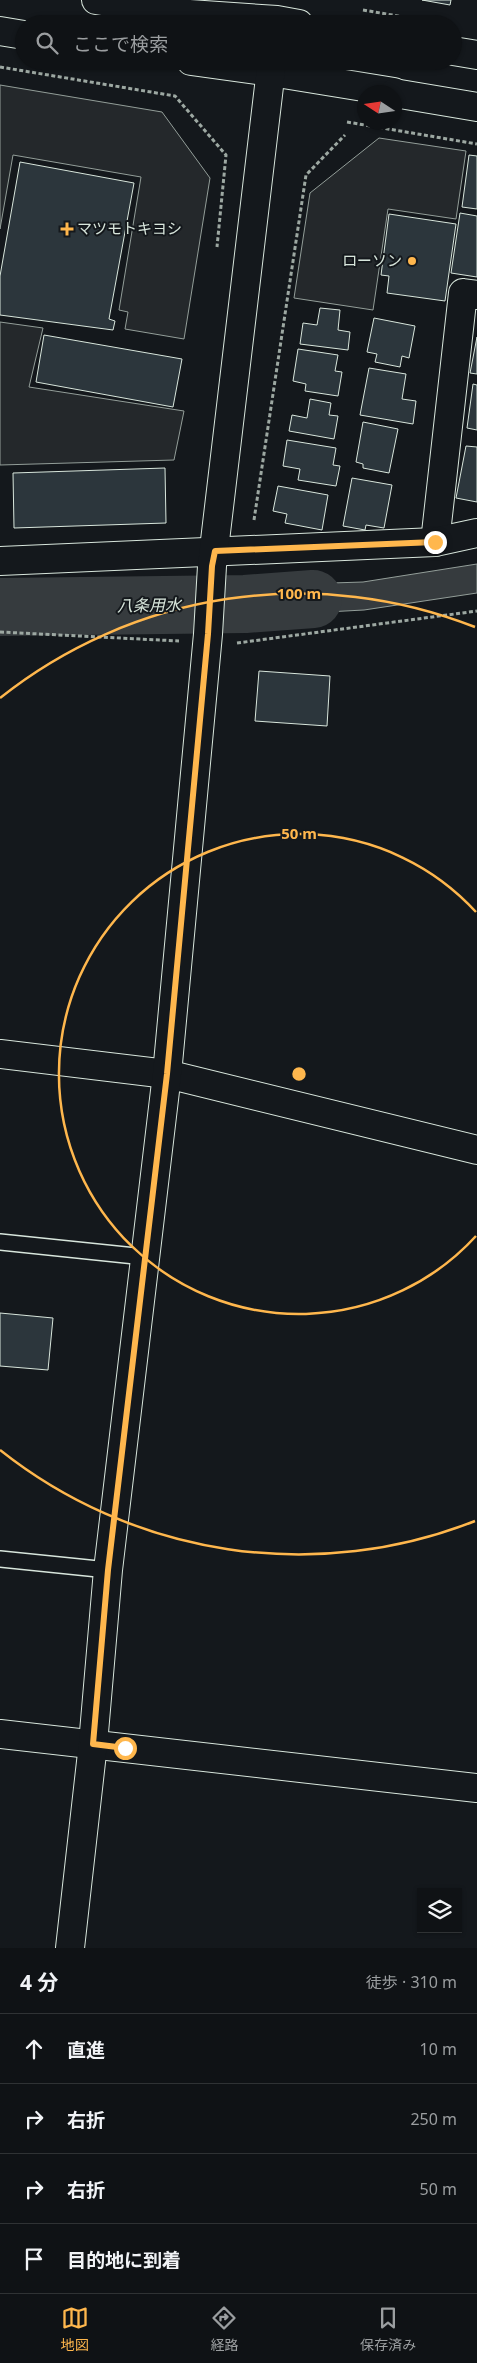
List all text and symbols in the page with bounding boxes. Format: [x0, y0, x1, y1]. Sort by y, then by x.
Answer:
search box [15, 15, 462, 70]
icon: search [33, 29, 61, 57]
text: ここで検索 [73, 31, 168, 57]
north arrow [357, 85, 402, 130]
place label: マツモトキヨシ [77, 218, 182, 238]
marker: マツモトキヨシ [61, 223, 73, 235]
place label: ローソン [342, 250, 402, 270]
marker: ローソン [406, 255, 418, 267]
route end [424, 531, 447, 554]
text: 100 m [277, 583, 321, 603]
water label: 八条用水 [117, 593, 183, 617]
text: 50 m [281, 823, 317, 843]
centre of rings [290, 1065, 308, 1083]
route start [114, 1737, 137, 1760]
map controls [417, 1888, 462, 1933]
button: layers [417, 1888, 462, 1933]
text: 4 分 [20, 1968, 58, 1996]
text: 徒歩 · 310 m [366, 1971, 457, 1993]
icon: ahead [20, 2035, 48, 2063]
text: 直進 [67, 2037, 105, 2063]
text: 10 m [420, 2038, 457, 2060]
icon: right [20, 2105, 48, 2133]
text: 右折 [67, 2107, 105, 2133]
text: 250 m [410, 2108, 457, 2130]
icon: right [20, 2175, 48, 2203]
text: 右折 [67, 2177, 105, 2203]
text: 50 m [420, 2178, 457, 2200]
icon: arrive [20, 2245, 48, 2273]
text: 目的地に到着 [67, 2247, 181, 2273]
tab: 地図 [61, 2304, 89, 2354]
tab: 経路 [210, 2304, 238, 2354]
tab: 保存済み [360, 2304, 416, 2354]

